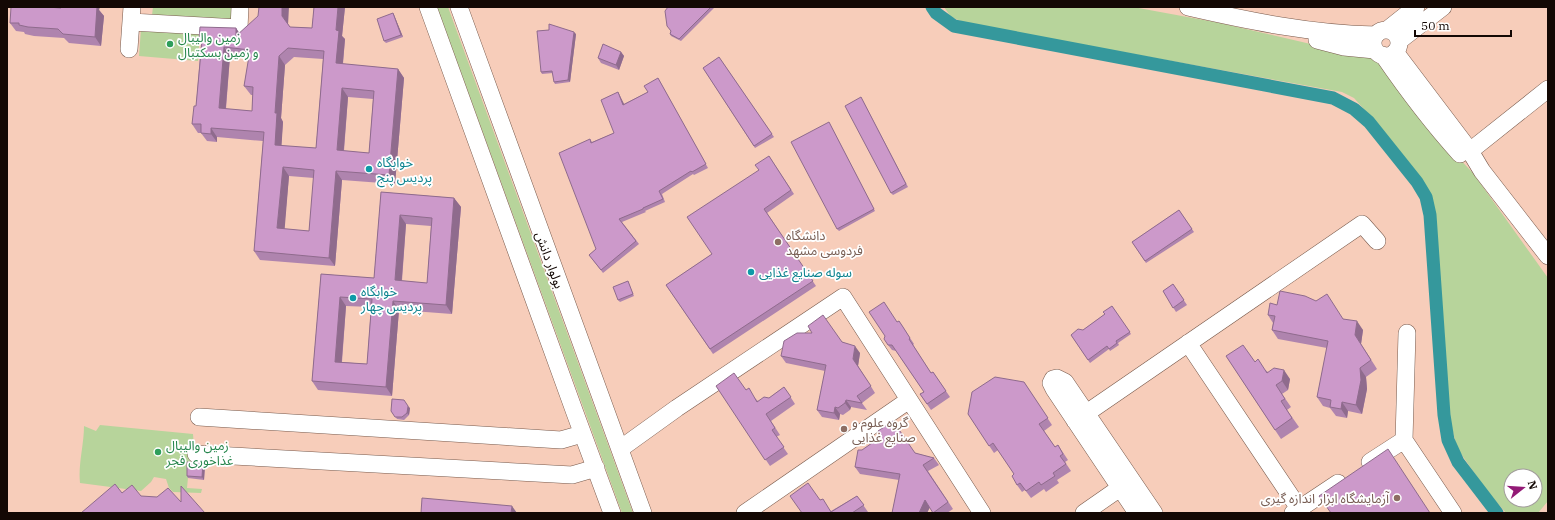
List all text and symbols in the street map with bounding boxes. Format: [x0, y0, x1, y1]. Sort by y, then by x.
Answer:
scale bar [1415, 12, 1511, 38]
text: 50 m [1421, 18, 1450, 33]
place label: زمین والیبال و زمین بسکتبال [178, 29, 259, 61]
marker: زمین والیبال و زمین بسکتبال [165, 39, 175, 49]
place label: خوابگاه پردیس پنج [377, 154, 432, 188]
marker: خوابگاه پردیس پنج [364, 164, 374, 174]
place label: دانشگاه فردوسی مشهد [786, 227, 863, 259]
street label: بولوار دانش [531, 229, 568, 291]
marker: دانشگاه فردوسی مشهد [773, 237, 783, 247]
place label: سوله صنایع غذایی [759, 264, 852, 283]
marker: سوله صنایع غذایی [746, 267, 756, 277]
place label: خوابگاه پردیس چهار [360, 283, 422, 316]
marker: خوابگاه پردیس چهار [348, 293, 358, 303]
place label: گروه علوم و صنایع غذایی [852, 414, 916, 448]
marker: گروه علوم و صنایع غذایی [839, 424, 849, 434]
place label: زمین والیبال غذاخوری فجر [165, 437, 234, 469]
marker: زمین والیبال غذاخوری فجر [153, 447, 163, 457]
north arrow [1503, 468, 1543, 508]
text: N [1525, 479, 1541, 492]
place label: آزمایشگاه ابزار اندازه گیری [1261, 490, 1390, 507]
marker: آزمایشگاه ابزار اندازه گیری [1392, 493, 1402, 503]

